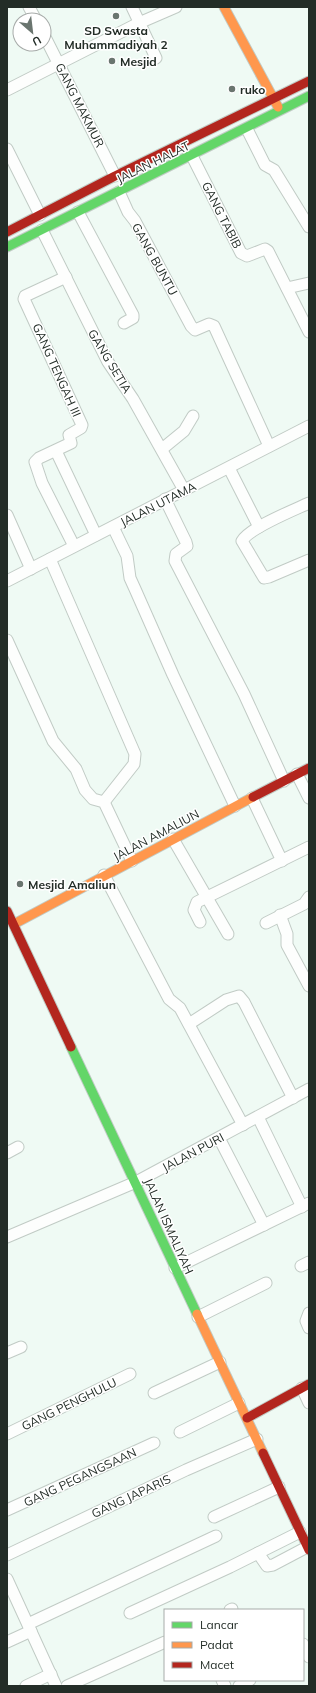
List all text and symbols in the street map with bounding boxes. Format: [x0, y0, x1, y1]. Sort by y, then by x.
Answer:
marker: SD Swasta Muhammadiyah 2 [111, 11, 121, 21]
north arrow [12, 12, 52, 52]
place label: SD Swasta Muhammadiyah 2 [64, 23, 168, 52]
text: U [30, 33, 44, 49]
place label: Mesjid [120, 54, 157, 69]
marker: Mesjid [107, 56, 117, 66]
street label: GANG MAKMUR [52, 60, 108, 150]
place label: ruko [240, 82, 265, 97]
marker: ruko [227, 84, 237, 94]
street label: JALAN HALAT [114, 138, 193, 186]
street label: GANG TABIB [199, 179, 245, 251]
street label: GANG BUNTU [129, 220, 181, 298]
street label: GANG TENGAH III [30, 321, 84, 419]
street label: GANG SETIA [85, 326, 135, 396]
street label: JALAN UTAMA [118, 478, 199, 530]
street label: JALAN AMALIUN [110, 806, 202, 864]
place label: Mesjid Amaliun [28, 877, 116, 892]
marker: Mesjid Amaliun [15, 879, 25, 889]
street label: JALAN PURI [159, 1129, 227, 1175]
street label: JALAN ISMALIYAH [141, 1176, 197, 1276]
street label: GANG PENGHULU [19, 1374, 119, 1434]
street label: GANG PEGANGSAAN [21, 1444, 139, 1510]
street label: GANG JAPARIS [89, 1471, 173, 1521]
legend [164, 1609, 304, 1681]
text: Lancar [200, 1617, 239, 1632]
text: Padat [200, 1637, 233, 1652]
text: Macet [200, 1657, 234, 1672]

